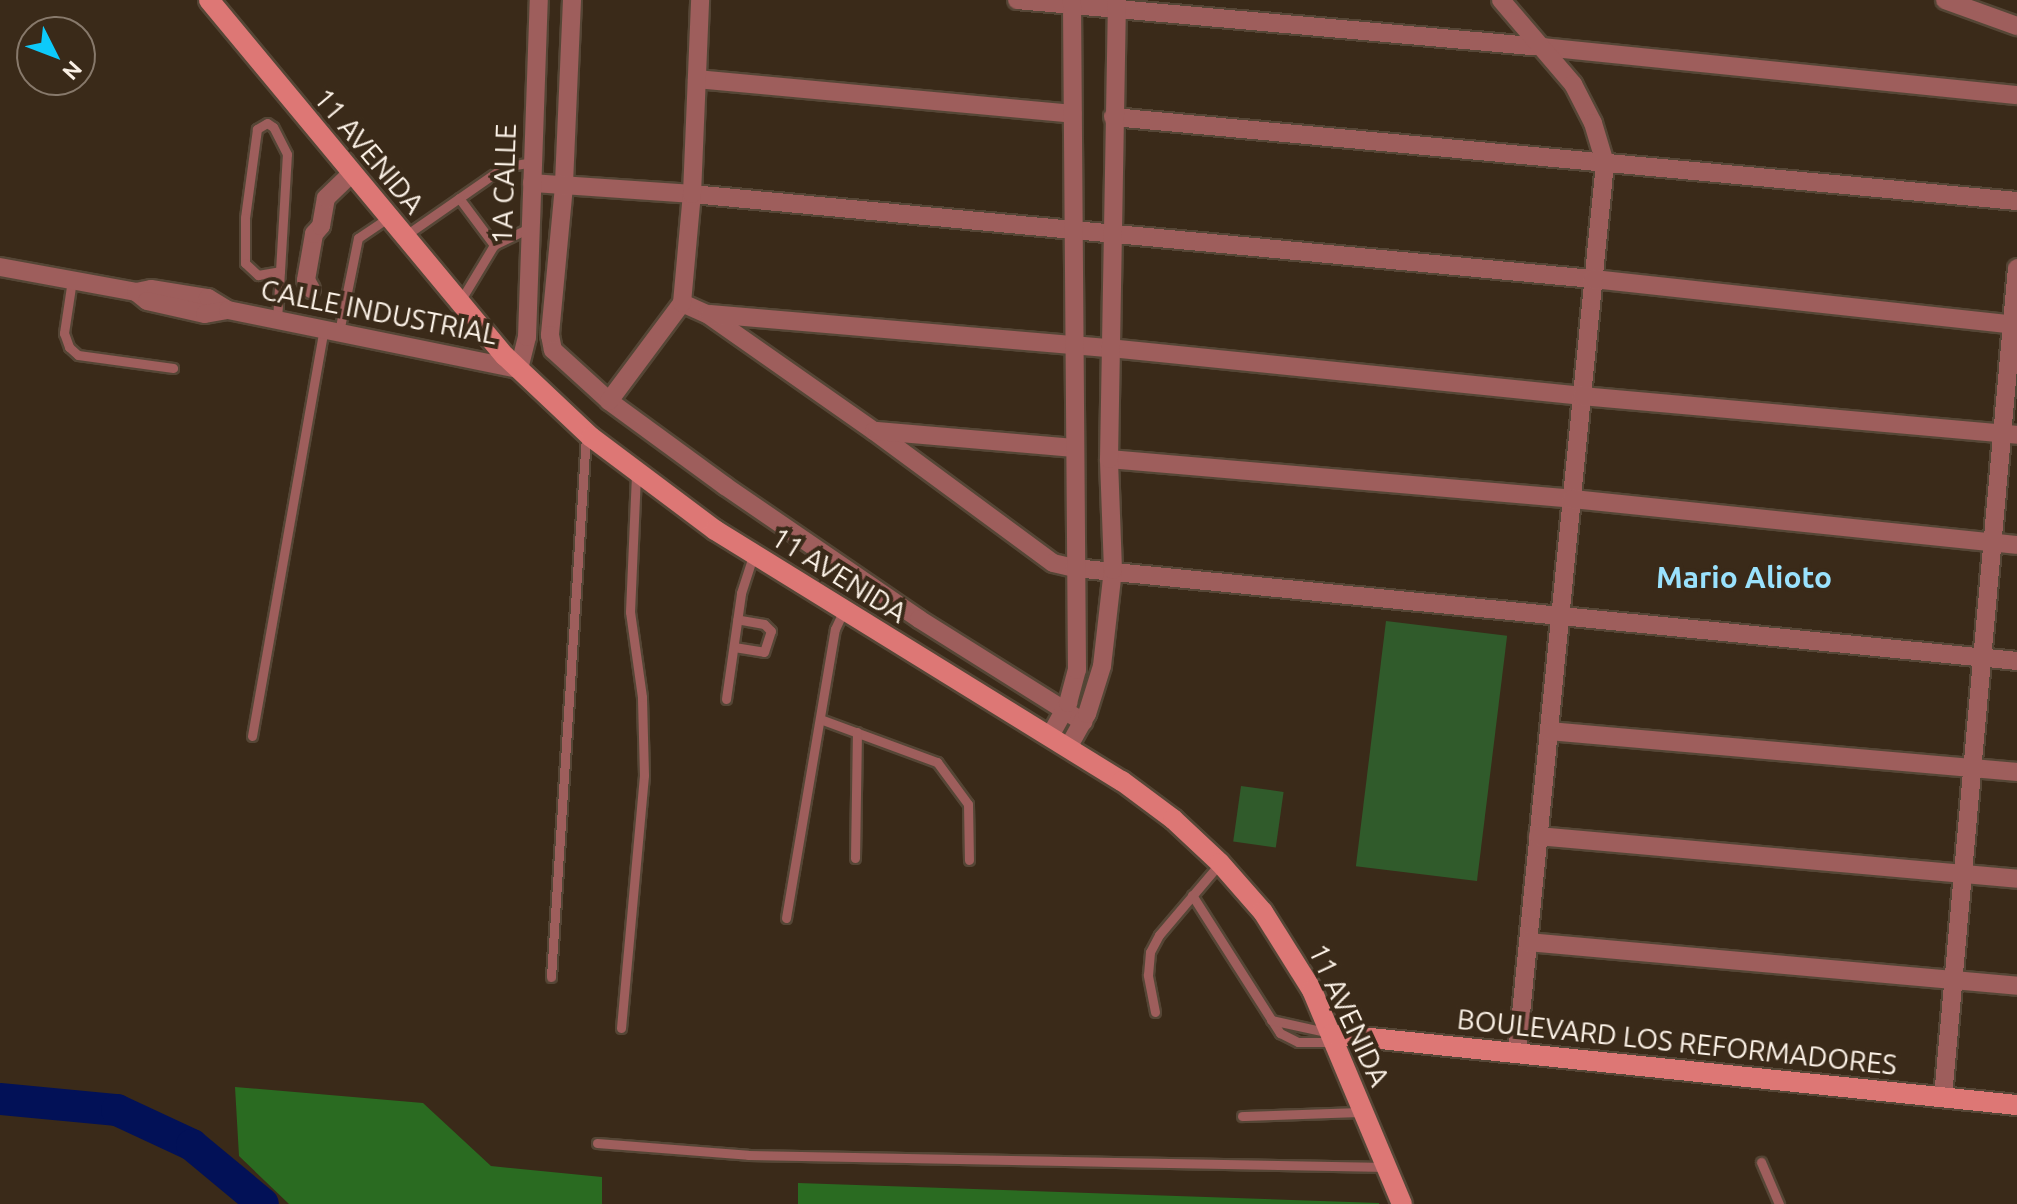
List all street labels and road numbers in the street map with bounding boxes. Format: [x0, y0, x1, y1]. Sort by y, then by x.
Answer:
street label: 11 AVENIDA [307, 82, 431, 220]
street label: 1A CALLE [485, 123, 523, 245]
street label: CALLE INDUSTRIAL [258, 273, 500, 351]
street label: 11 AVENIDA [765, 520, 913, 630]
street label: 11 AVENIDA [1301, 939, 1397, 1091]
street label: BOULEVARD LOS REFORMADORES [1455, 1002, 1899, 1082]

